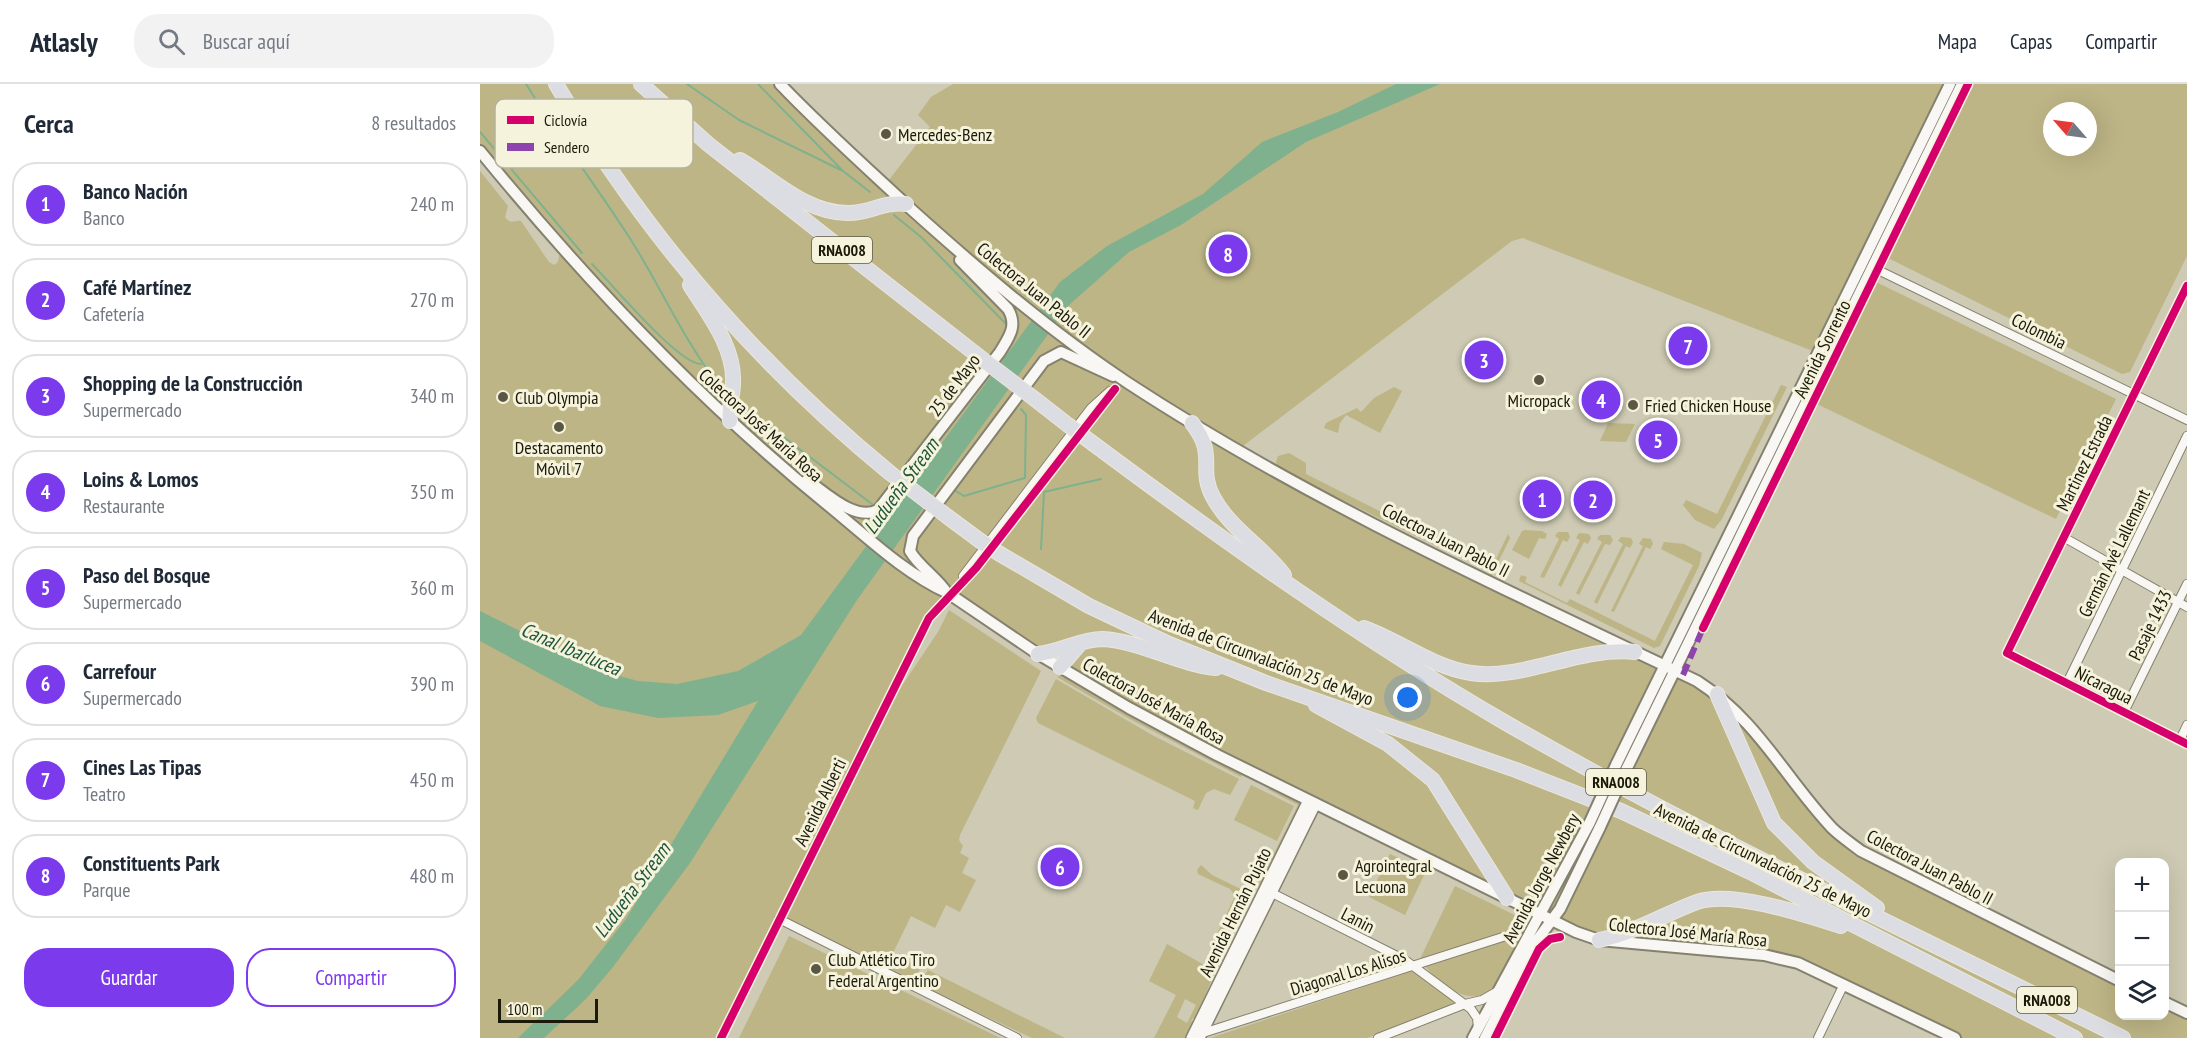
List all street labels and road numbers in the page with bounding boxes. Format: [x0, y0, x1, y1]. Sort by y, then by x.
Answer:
road number: RNA008 [812, 237, 872, 263]
street label: Colectora Juan Pablo II [972, 237, 1096, 343]
street label: Avenida Sorrento [1788, 296, 1856, 402]
street label: Colombia [2008, 308, 2070, 354]
street label: 25 de Mayo [923, 349, 985, 421]
street label: Colectora José María Rosa [694, 363, 828, 487]
street label: Martinez Estrada [2051, 411, 2117, 515]
street label: Germán Avé Lallemant [2073, 485, 2155, 621]
street label: Colectora Juan Pablo II [1378, 498, 1514, 582]
street label: Pasaje 1433 [2123, 586, 2177, 664]
street label: Avenida de Circunvalación 25 de Mayo [1145, 603, 1377, 711]
street label: Colectora José María Rosa [1079, 652, 1229, 750]
street label: Nicaragua [2071, 661, 2137, 709]
street label: Avenida Alberti [789, 754, 851, 850]
road number: RNA008 [1586, 769, 1646, 795]
street label: Avenida de Circunvalación 25 de Mayo [1651, 797, 1876, 923]
street label: Avenida Jorge Newbery [1497, 809, 1585, 947]
street label: Colectora Juan Pablo II [1863, 824, 1997, 910]
street label: Avenida Hernán Pujato [1194, 843, 1276, 980]
street label: Lanin [1338, 902, 1378, 938]
street label: Colectora José María Rosa [1608, 912, 1768, 952]
street label: Diagonal Los Alisos [1287, 944, 1409, 1000]
road number: RNA008 [2017, 987, 2077, 1013]

